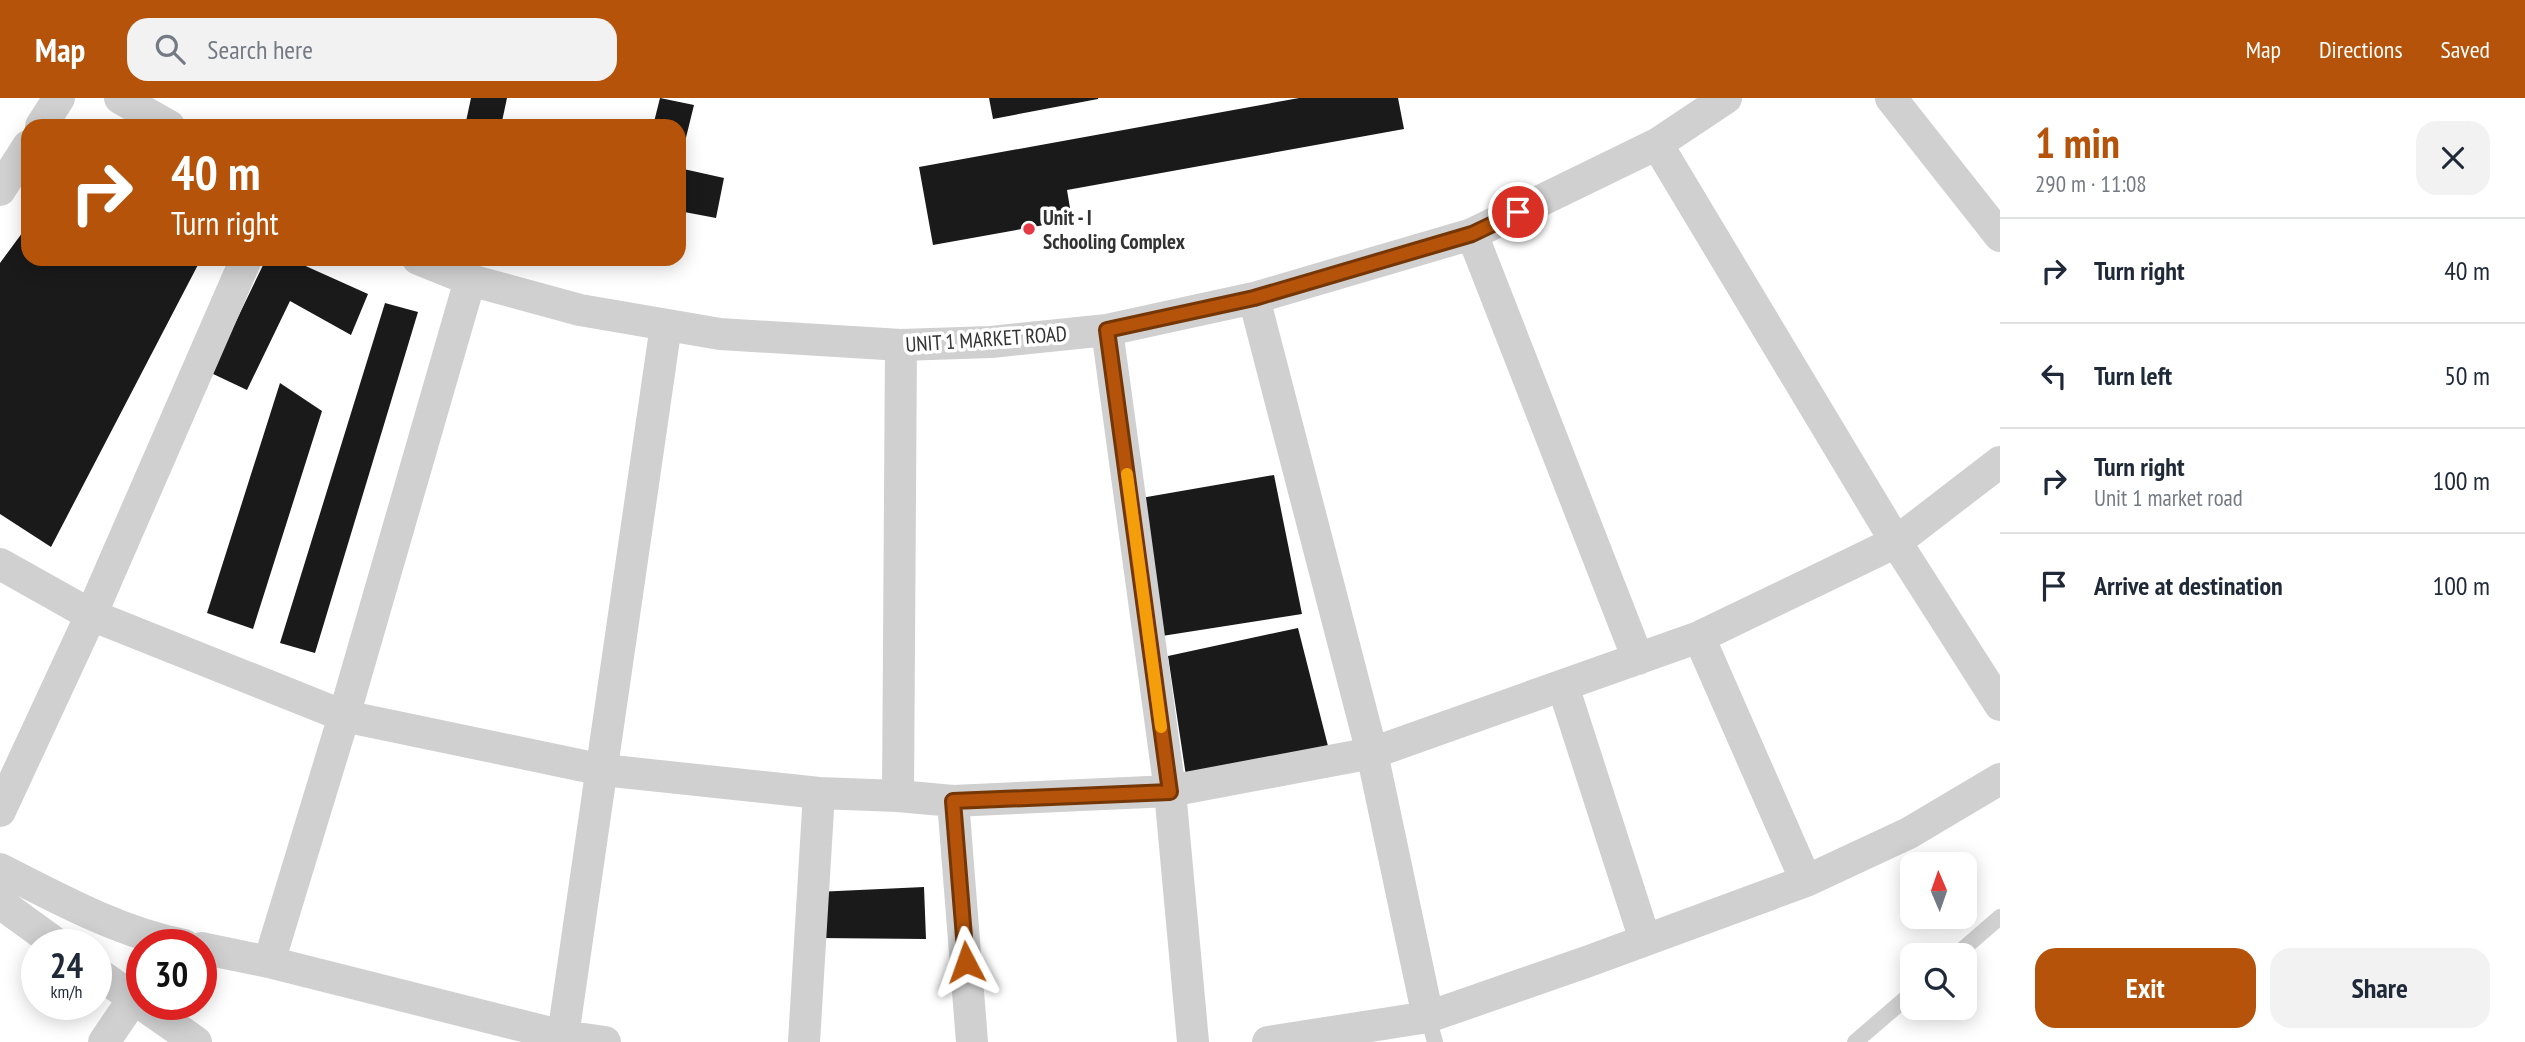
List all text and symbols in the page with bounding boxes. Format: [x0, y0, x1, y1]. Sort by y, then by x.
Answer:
search box [127, 18, 617, 81]
text: Map [35, 28, 85, 71]
icon: search [151, 30, 189, 68]
text: Search here [207, 33, 313, 66]
text: Map [2246, 34, 2281, 65]
text: Directions [2319, 34, 2403, 65]
text: Saved [2441, 34, 2490, 65]
text: 1 min [2035, 115, 2120, 170]
button: close [2416, 121, 2490, 195]
text: 40 m [171, 140, 260, 204]
icon: right [56, 147, 147, 238]
text: 290 m · 11:08 [2035, 169, 2147, 198]
pin [1488, 182, 1548, 242]
icon: arrive [1499, 193, 1537, 231]
text: Turn right [171, 202, 279, 244]
place label: Unit - I Schooling Complex [1043, 204, 1186, 255]
marker: Unit - I Schooling Complex [1021, 221, 1037, 237]
icon: right [2035, 252, 2073, 290]
text: Turn right [2094, 254, 2185, 287]
text: 40 m [2444, 254, 2490, 287]
street label: UNIT 1 MARKET ROAD [904, 320, 1068, 358]
icon: left [2035, 357, 2073, 395]
text: Turn left [2094, 359, 2172, 392]
text: 50 m [2444, 359, 2490, 392]
text: Turn right [2094, 450, 2185, 483]
icon: right [2035, 462, 2073, 500]
text: 100 m [2432, 464, 2490, 497]
text: Unit 1 market road [2094, 483, 2243, 512]
icon: arrive [2035, 567, 2073, 605]
text: Arrive at destination [2094, 569, 2283, 602]
text: 100 m [2432, 569, 2490, 602]
north arrow [1900, 852, 1978, 929]
map controls [1900, 852, 1977, 1020]
position arrow [929, 925, 1003, 999]
speed limit sign: 30 [126, 929, 217, 1020]
text: 24 [50, 942, 83, 988]
button: search [1900, 943, 1977, 1020]
button: Exit [2035, 948, 2256, 1028]
button: Share [2270, 948, 2490, 1028]
text: km/h [51, 980, 82, 1003]

